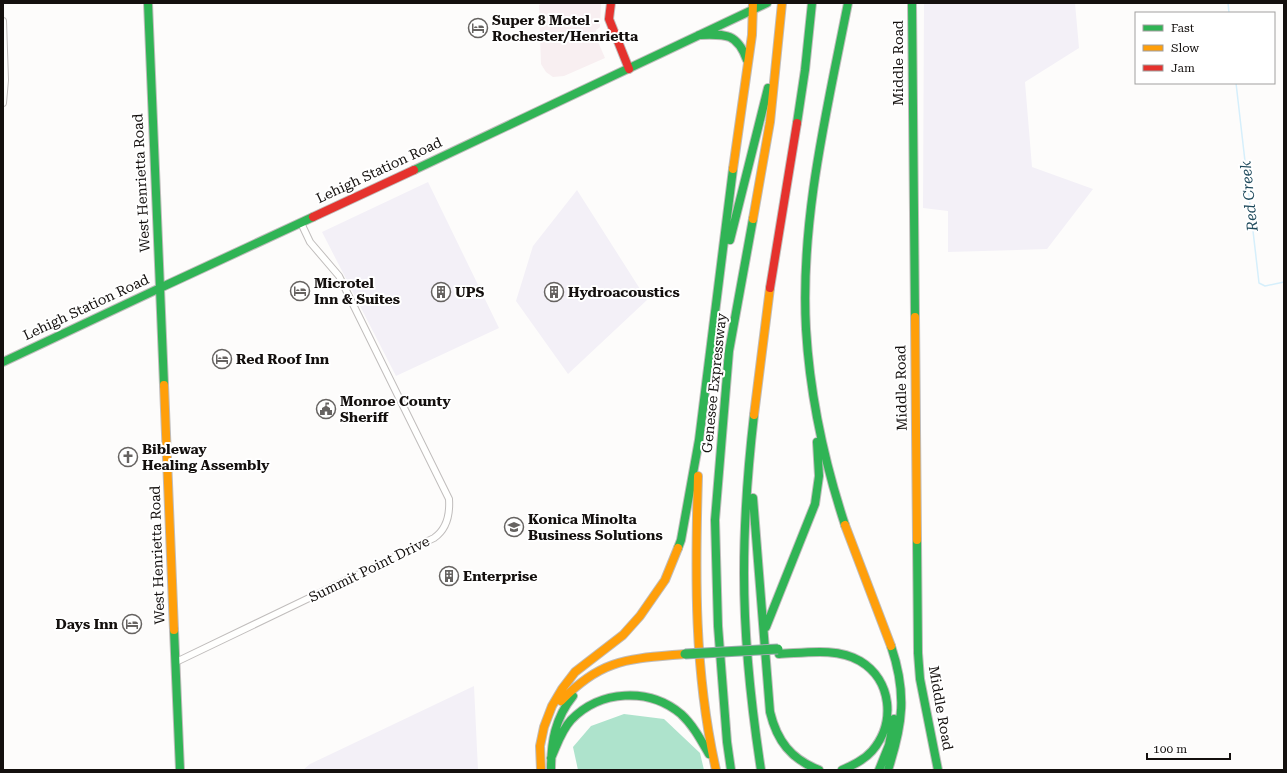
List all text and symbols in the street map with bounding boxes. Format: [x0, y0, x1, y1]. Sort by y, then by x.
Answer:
place label: Super 8 Motel - Rochester/Henrietta [492, 12, 639, 44]
legend [1135, 12, 1275, 84]
hotel icon: Super 8 Motel - Rochester/Henrietta [467, 17, 489, 39]
street label: Middle Road [890, 20, 906, 106]
text: Fast [1171, 21, 1195, 35]
text: Slow [1171, 41, 1199, 55]
text: Jam [1171, 61, 1195, 75]
street label: West Henrietta Road [129, 113, 153, 253]
street label: Lehigh Station Road [314, 134, 444, 206]
water label: Red Creek [1236, 159, 1262, 233]
street label: Lehigh Station Road [21, 271, 151, 343]
place label: Microtel Inn & Suites [314, 275, 400, 307]
hotel icon: Microtel Inn & Suites [289, 280, 311, 302]
building icon: UPS [430, 281, 452, 303]
building icon: Hydroacoustics [543, 281, 565, 303]
place label: UPS [455, 284, 485, 300]
place label: Hydroacoustics [568, 284, 680, 300]
street label: Genesee Expressway [699, 312, 729, 454]
street label: Middle Road [892, 345, 910, 431]
hotel icon: Red Roof Inn [211, 348, 233, 370]
place label: Red Roof Inn [236, 351, 330, 367]
place label: Monroe County Sheriff [340, 393, 451, 425]
public building icon: Monroe County Sheriff [315, 398, 337, 420]
place label: Bibleway Healing Assembly [142, 441, 270, 473]
church icon: Bibleway Healing Assembly [117, 446, 139, 468]
street label: West Henrietta Road [147, 485, 167, 625]
place label: Konica Minolta Business Solutions [528, 511, 663, 543]
school or university icon: Konica Minolta Business Solutions [503, 516, 525, 538]
street label: Summit Point Drive [306, 533, 432, 605]
building icon: Enterprise [438, 565, 460, 587]
place label: Enterprise [463, 568, 538, 584]
hotel icon: Days Inn [121, 613, 143, 635]
place label: Days Inn [56, 616, 119, 632]
street label: Middle Road [926, 664, 956, 752]
scale bar [1147, 735, 1230, 761]
text: 100 m [1153, 742, 1187, 756]

